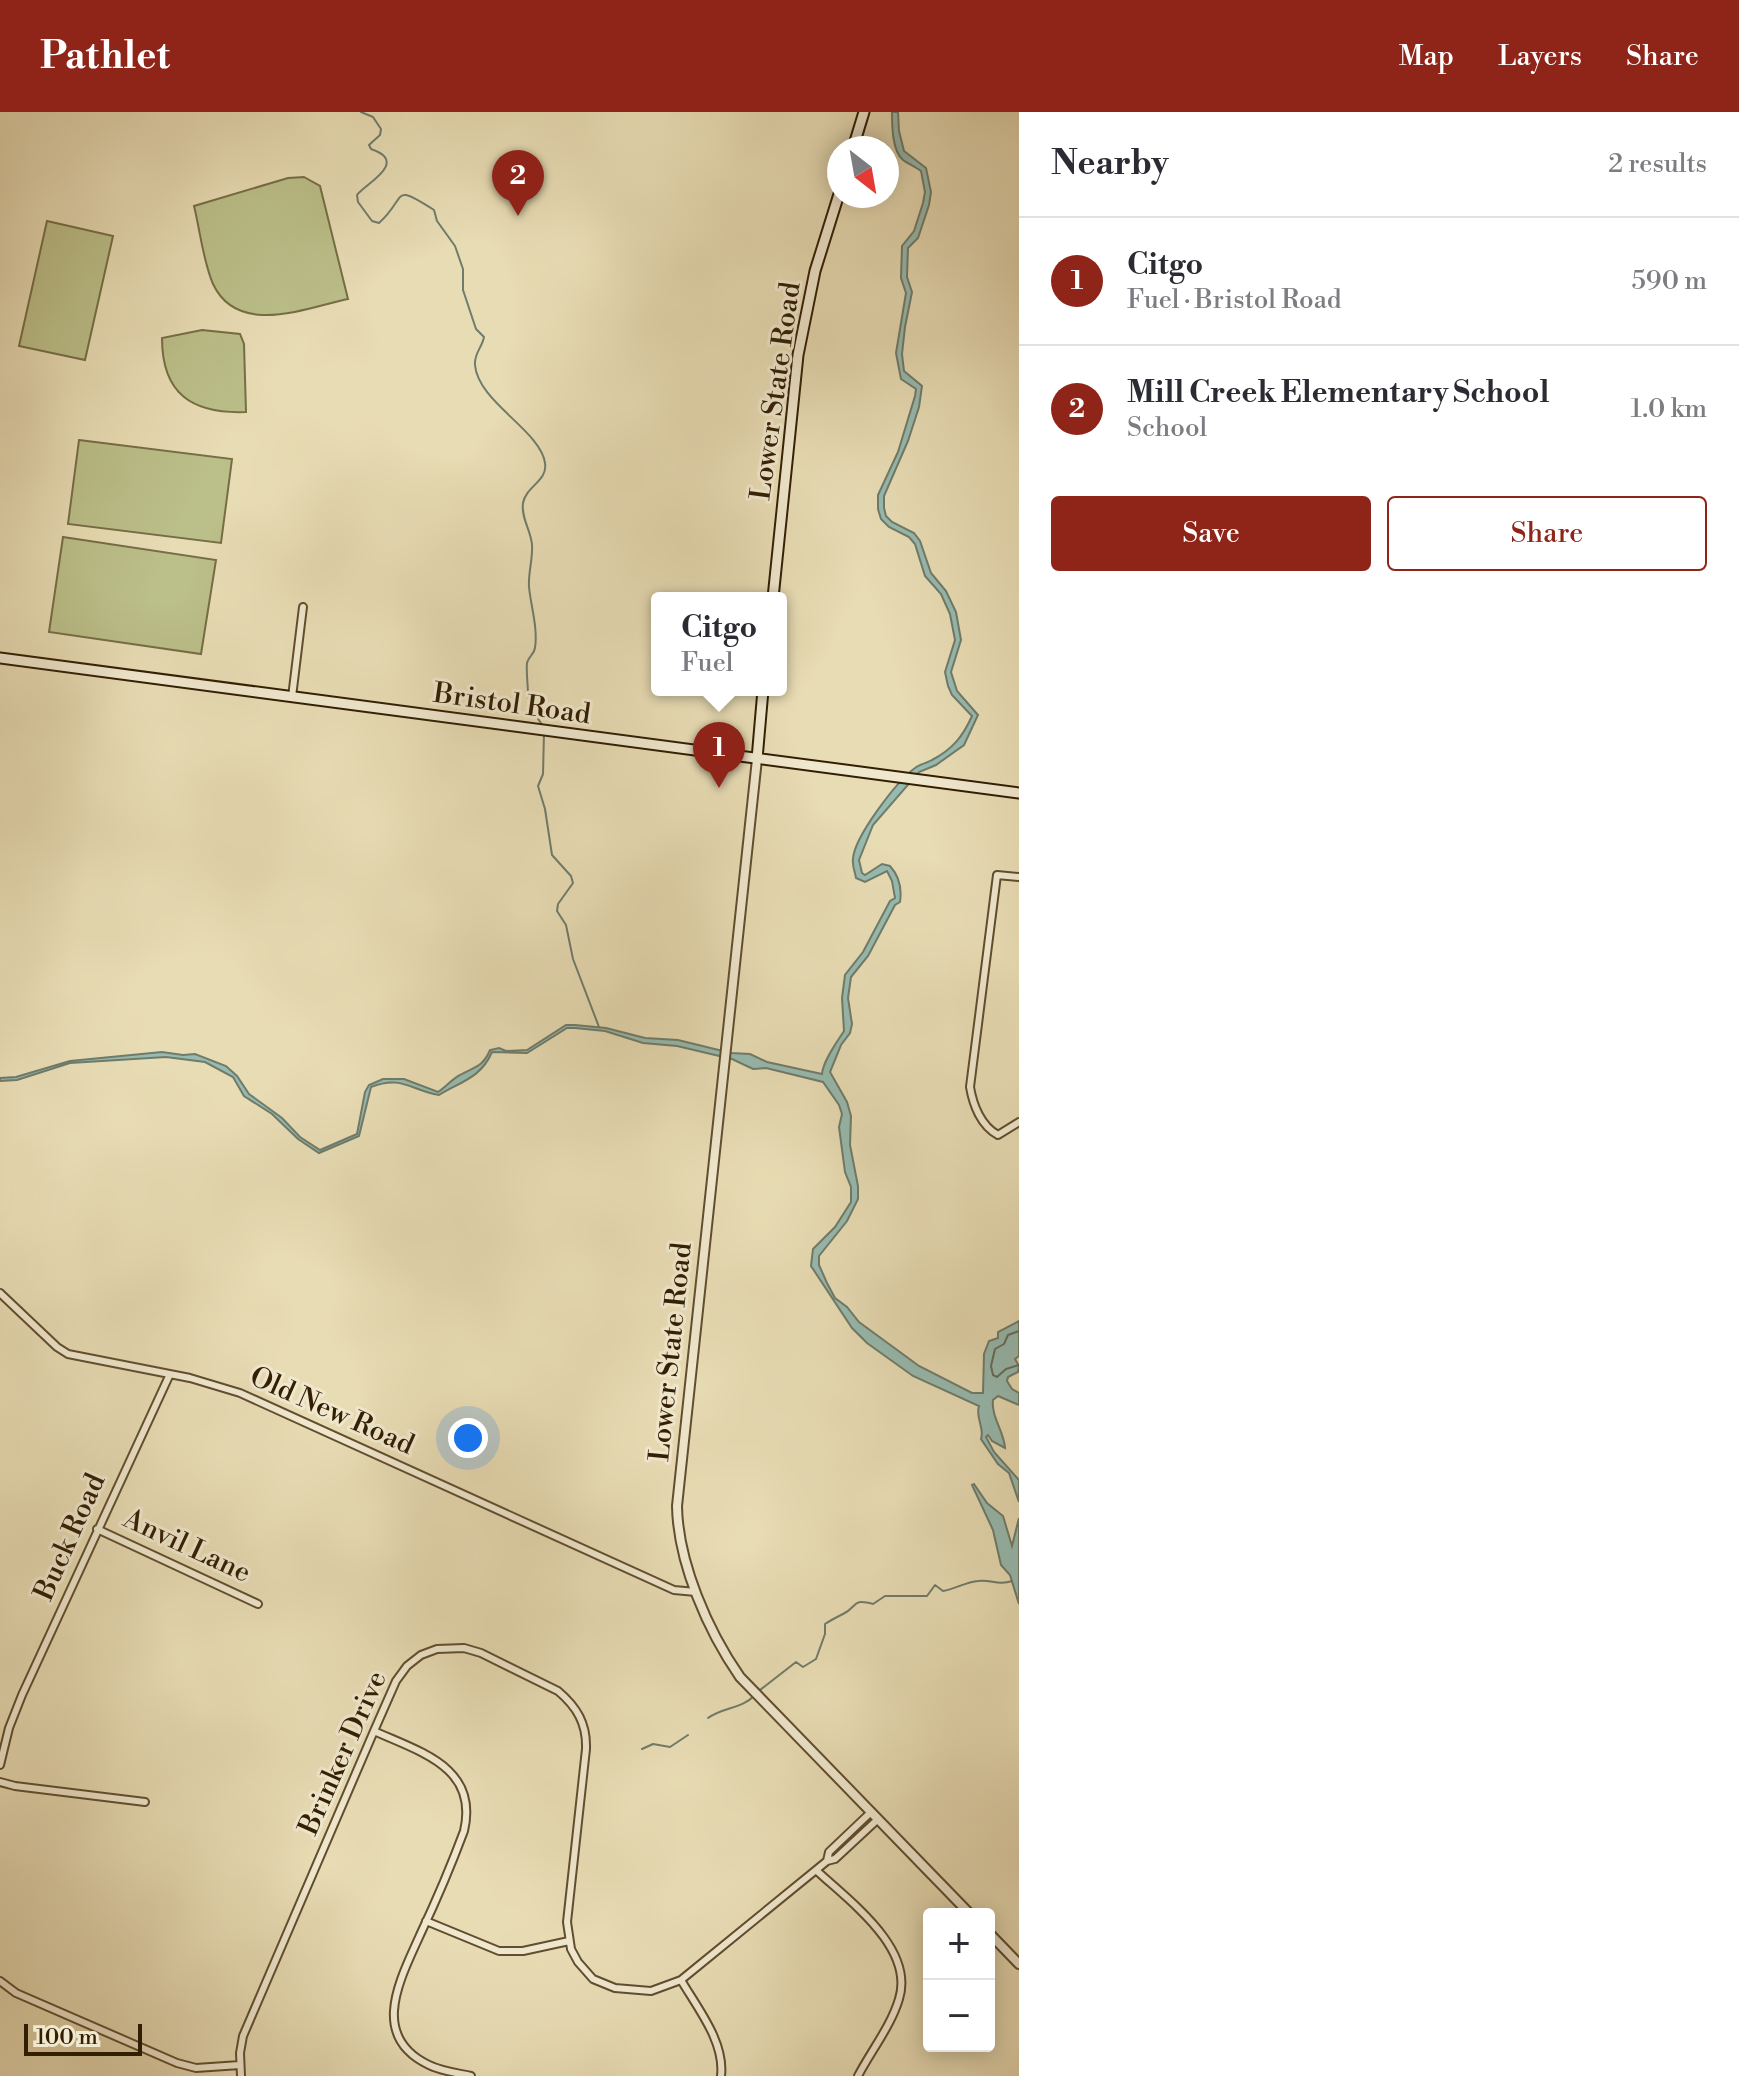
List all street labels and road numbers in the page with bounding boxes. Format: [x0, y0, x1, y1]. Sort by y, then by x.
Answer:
street label: Lower State Road [743, 280, 809, 502]
street label: Bristol Road [430, 676, 593, 732]
street label: Lower State Road [642, 1241, 700, 1463]
street label: Old New Road [244, 1359, 420, 1463]
street label: Buck Road [26, 1468, 113, 1607]
street label: Anvil Lane [117, 1501, 256, 1591]
street label: Brinker Drive [291, 1666, 395, 1841]

